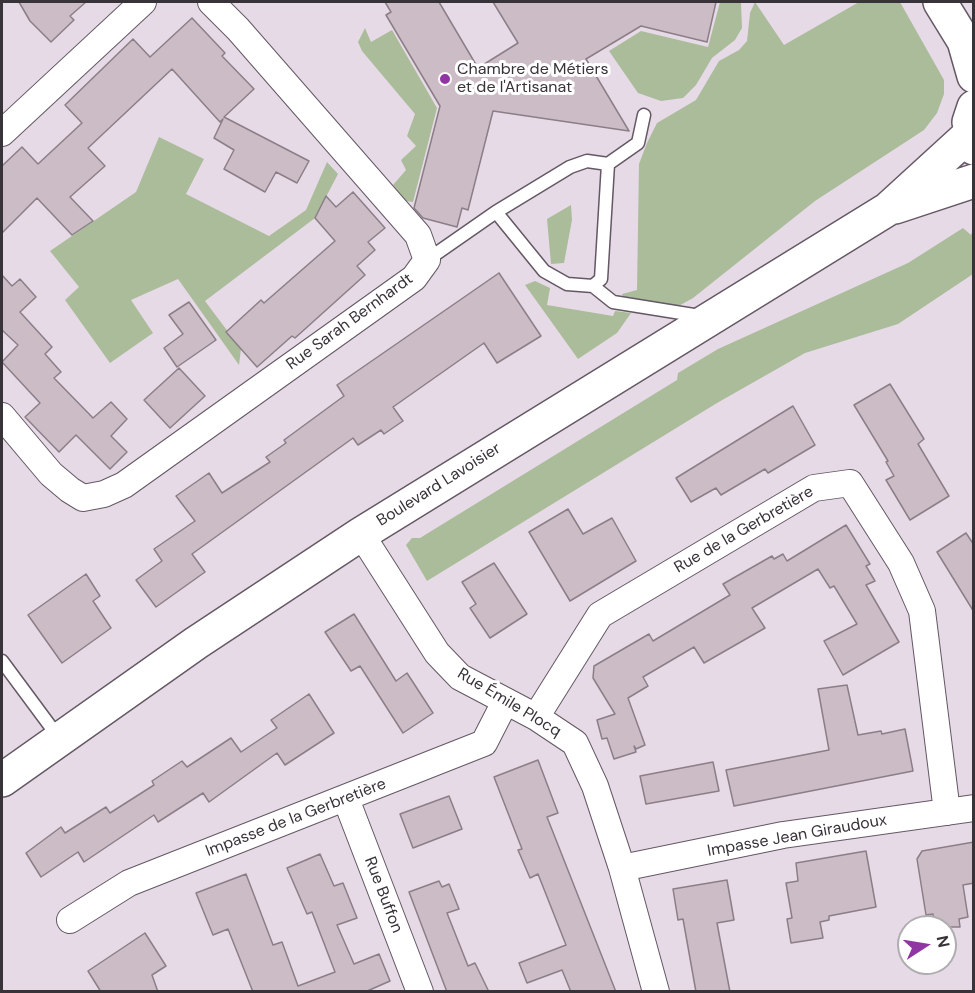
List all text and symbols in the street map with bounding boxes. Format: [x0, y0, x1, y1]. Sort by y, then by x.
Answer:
place label: Chambre de Métiers et de l'Artisanat [457, 60, 608, 98]
marker: Chambre de Métiers et de l'Artisanat [438, 72, 452, 86]
street label: Rue Sarah Bernhardt [283, 270, 417, 374]
street label: Boulevard Lavoisier [374, 439, 504, 531]
street label: Rue de la Gerbretière [671, 482, 817, 578]
street label: Rue Émile Plocq [454, 664, 564, 742]
street label: Impasse de la Gerbretière [203, 775, 389, 861]
street label: Impasse Jean Giraudoux [706, 811, 888, 861]
street label: Rue Buffon [360, 854, 406, 936]
north arrow [897, 915, 957, 975]
text: N [932, 934, 955, 949]

